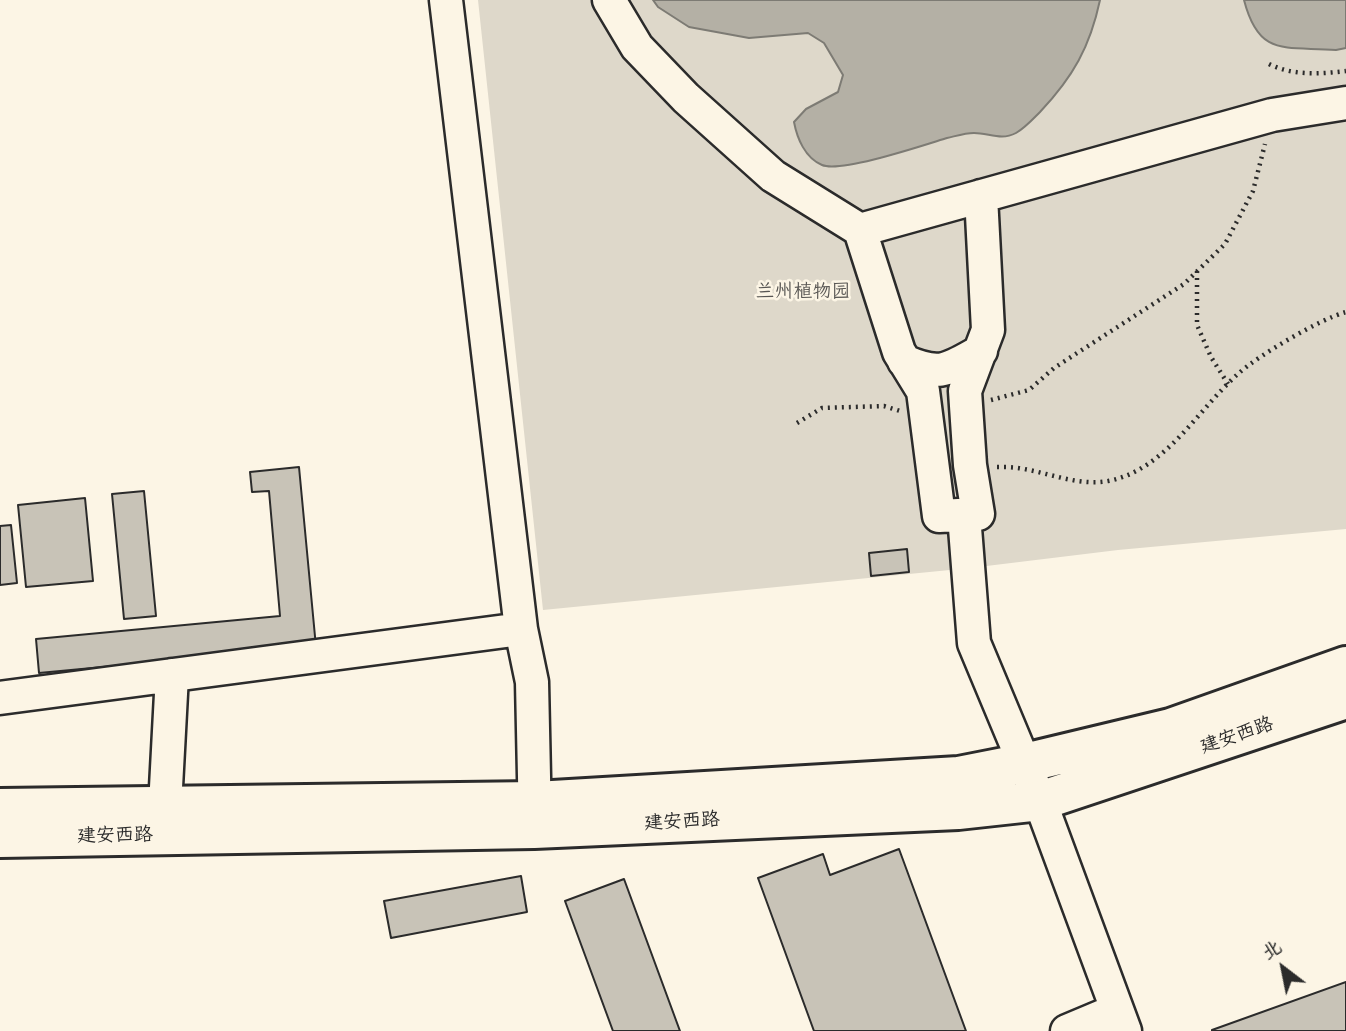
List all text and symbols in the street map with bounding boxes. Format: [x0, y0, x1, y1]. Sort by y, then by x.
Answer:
park label: 兰州植物园 [756, 281, 850, 303]
street label: 建安西路 [1197, 713, 1277, 759]
street label: 建安西路 [643, 809, 721, 835]
street label: 建安西路 [77, 824, 153, 848]
north arrow [1248, 933, 1318, 1003]
text: 北 [1257, 935, 1286, 965]

